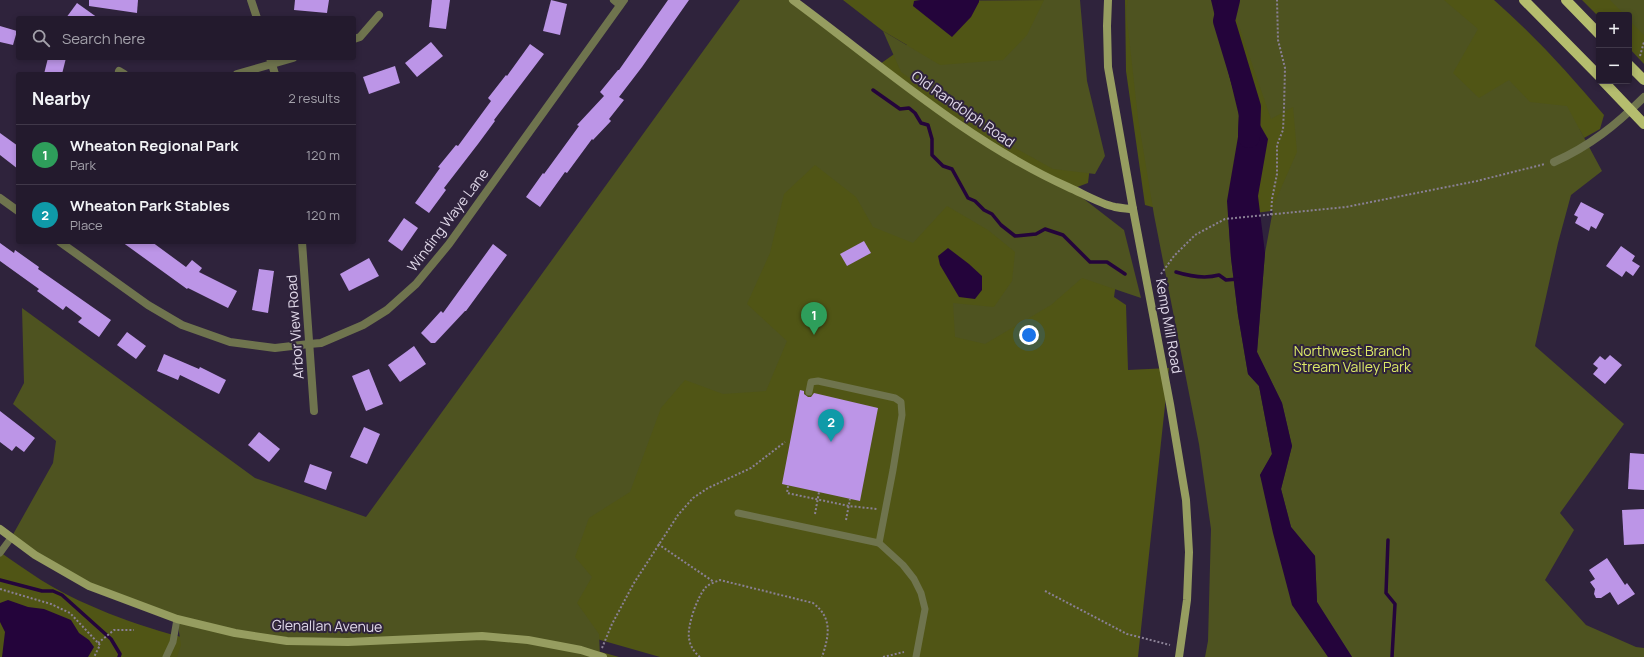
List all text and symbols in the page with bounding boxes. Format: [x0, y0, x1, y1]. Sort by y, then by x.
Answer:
map controls [1596, 12, 1632, 84]
button: + [1596, 12, 1632, 48]
search box [16, 16, 356, 60]
icon: search [30, 27, 52, 49]
text: Search here [62, 28, 145, 49]
button: − [1596, 48, 1632, 84]
street label: Old Randolph Road [908, 66, 1019, 151]
text: Nearby [32, 87, 90, 110]
text: 2 results [288, 89, 340, 107]
text: Wheaton Regional Park [70, 135, 238, 156]
text: 1 [42, 146, 48, 164]
text: 120 m [306, 146, 340, 164]
text: Park [70, 156, 96, 174]
street label: Winding Waye Lane [403, 164, 493, 275]
text: Wheaton Park Stables [70, 195, 230, 216]
text: 2 [41, 206, 49, 224]
text: 120 m [306, 206, 340, 224]
text: Place [70, 216, 103, 234]
street label: Arbor View Road [281, 274, 308, 380]
street label: Kemp Mill Road [1152, 277, 1187, 375]
pin: 1 [801, 302, 827, 335]
your location [1019, 325, 1039, 345]
park label: Northwest Branch Stream Valley Park [1293, 341, 1412, 376]
pin: 2 [818, 409, 844, 442]
street label: Glenallan Avenue [272, 615, 382, 636]

